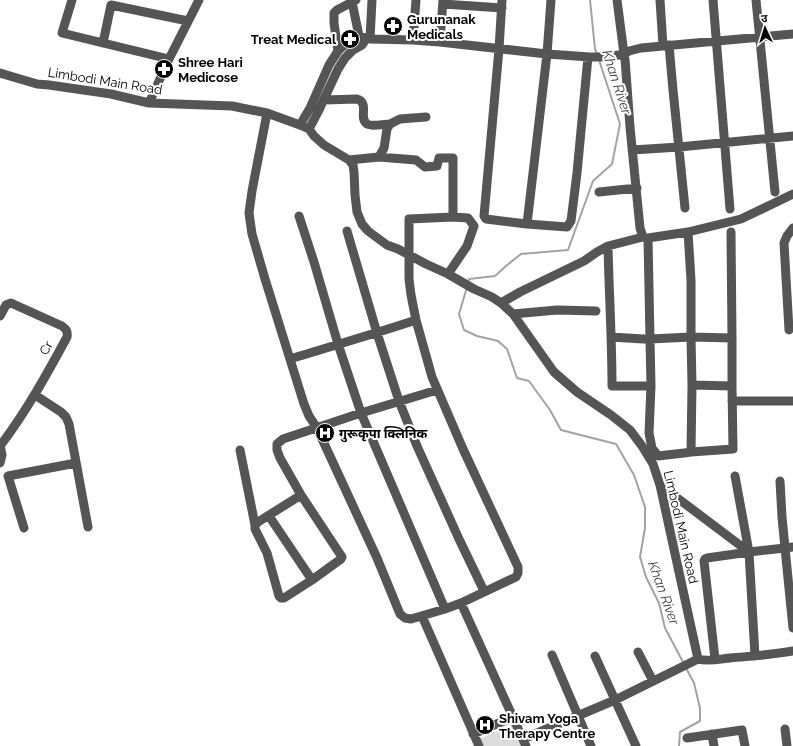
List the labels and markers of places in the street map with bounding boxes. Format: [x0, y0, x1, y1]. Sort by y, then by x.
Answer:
place label: Gurunanak Medicals [407, 12, 476, 42]
pharmacy icon: Gurunanak Medicals [382, 15, 404, 37]
pharmacy icon: Treat Medical [339, 28, 361, 50]
place label: Treat Medical [251, 32, 337, 47]
place label: Shree Hari Medicose [178, 55, 243, 85]
pharmacy icon: Shree Hari Medicose [153, 58, 175, 80]
hospital icon: गुरूकृपा क्लिनिक [314, 422, 336, 444]
place label: गुरूकृपा क्लिनिक [339, 426, 428, 443]
place label: Shivam Yoga Therapy Centre [499, 711, 596, 741]
hospital icon: Shivam Yoga Therapy Centre [474, 714, 496, 736]

